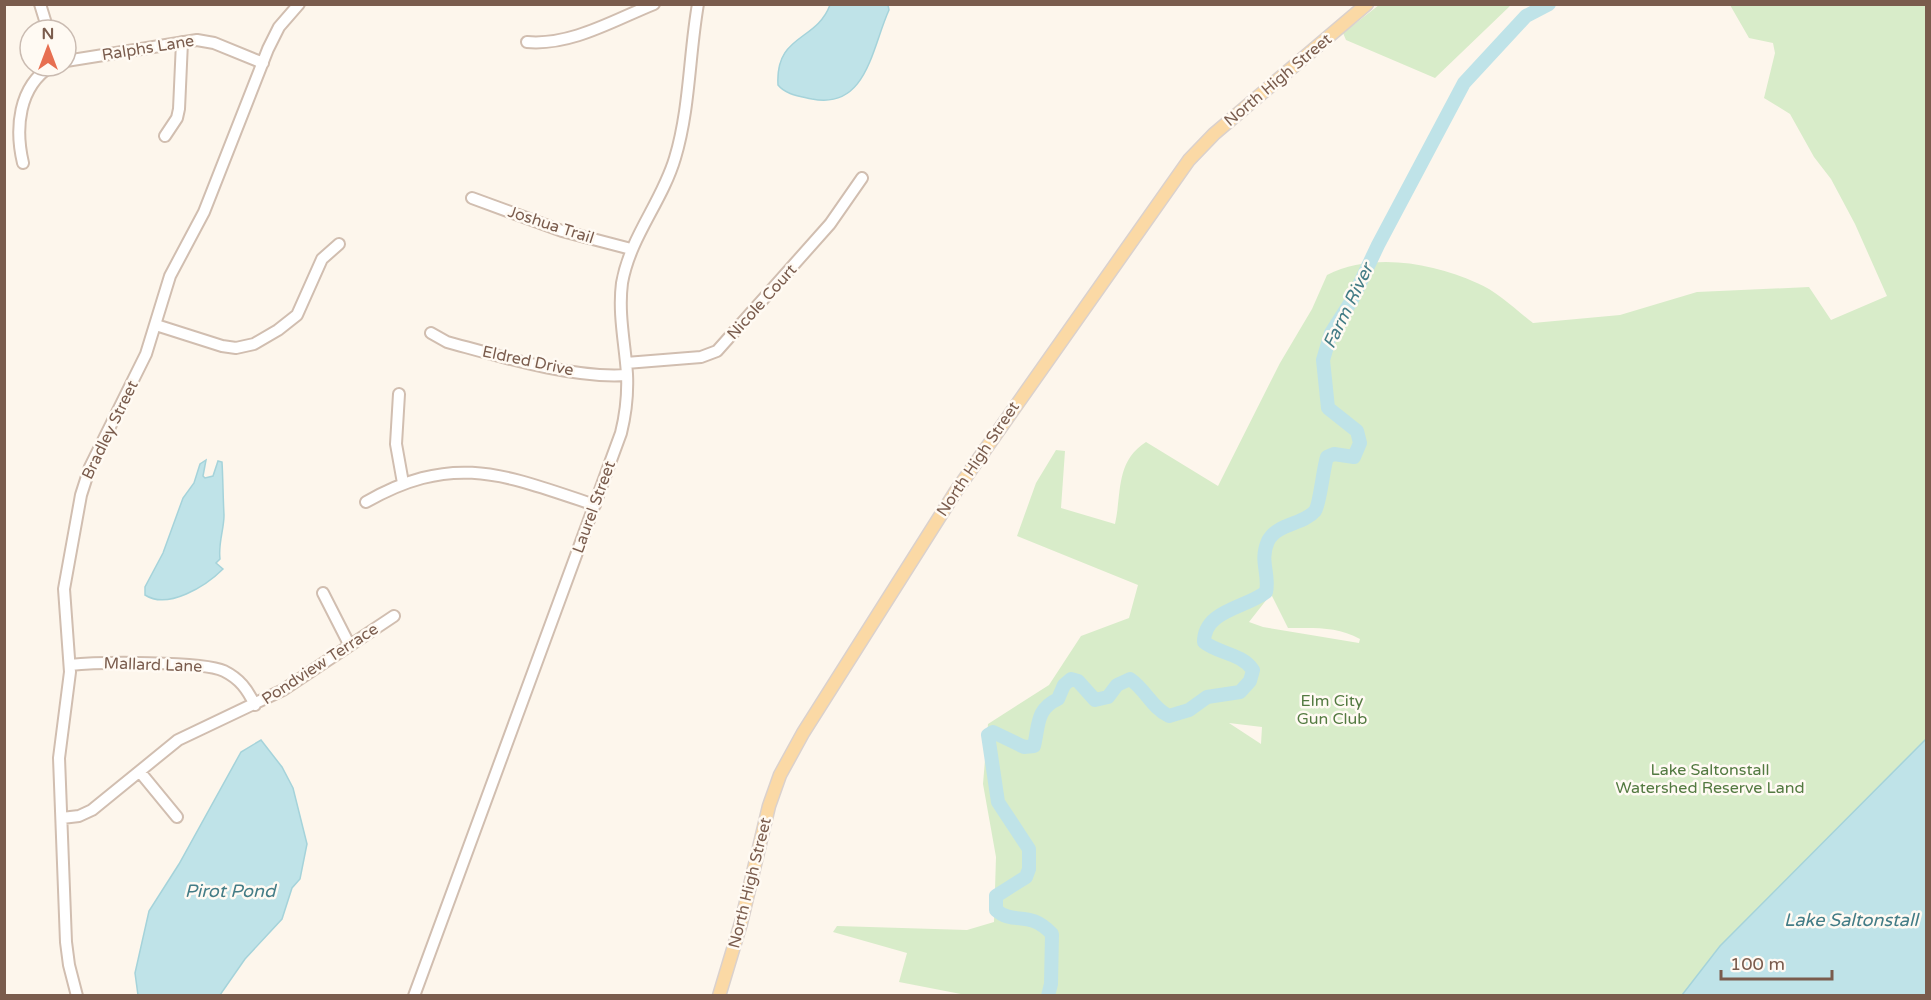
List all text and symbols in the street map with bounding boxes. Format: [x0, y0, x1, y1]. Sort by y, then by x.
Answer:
north arrow [18, 18, 78, 78]
text: N [42, 24, 54, 44]
street label: North High Street [1220, 29, 1336, 131]
street label: Ralphs Lane [100, 31, 196, 65]
street label: Joshua Trail [505, 202, 597, 248]
water label: Farm River [1318, 258, 1379, 352]
street label: Nicole Court [723, 260, 801, 344]
street label: Eldred Drive [480, 342, 576, 380]
street label: Bradley Street [77, 377, 143, 483]
street label: North High Street [932, 398, 1024, 520]
street label: Laurel Street [568, 458, 620, 556]
street label: Pondview Terrace [258, 619, 382, 709]
street label: Mallard Lane [103, 653, 203, 677]
park label: Elm City Gun Club [1297, 691, 1367, 729]
park label: Lake Saltonstall Watershed Reserve Land [1615, 760, 1805, 798]
street label: North High Street [724, 816, 776, 950]
water label: Pirot Pond [185, 880, 278, 902]
water label: Lake Saltonstall [1784, 909, 1920, 931]
scale bar [1721, 943, 1832, 981]
text: 100 m [1730, 953, 1785, 975]

